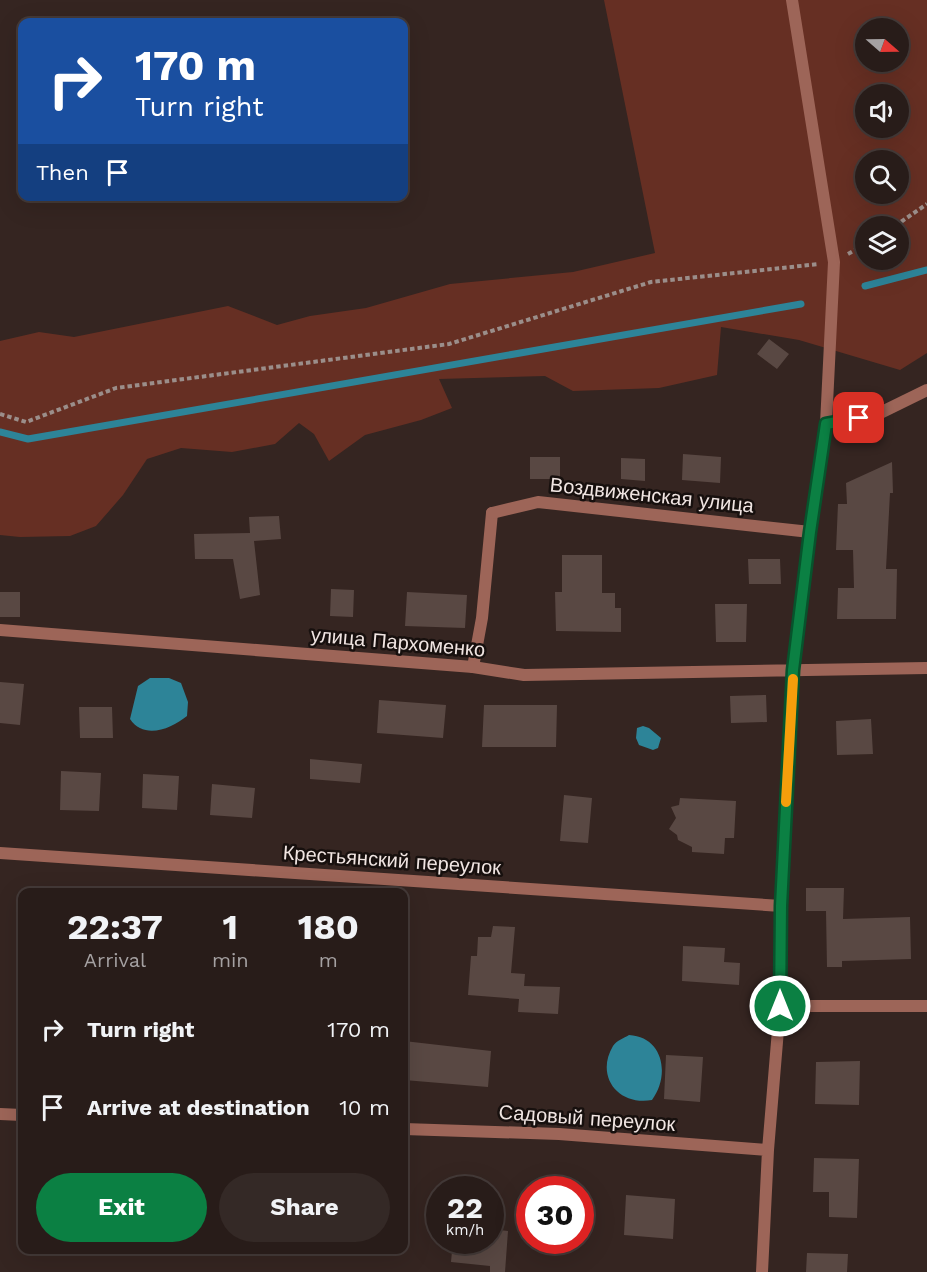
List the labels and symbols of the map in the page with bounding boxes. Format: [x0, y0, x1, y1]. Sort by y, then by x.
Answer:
north arrow [855, 18, 909, 72]
pin [833, 392, 884, 443]
street label: Воздвиженская улица [549, 472, 756, 518]
street label: улица Пархоменко [310, 622, 486, 662]
street label: Крестьянский переулок [282, 840, 502, 880]
position arrow [748, 974, 812, 1038]
street label: Садовый переулок [498, 1100, 676, 1136]
speed limit sign: 30 [516, 1176, 594, 1254]

